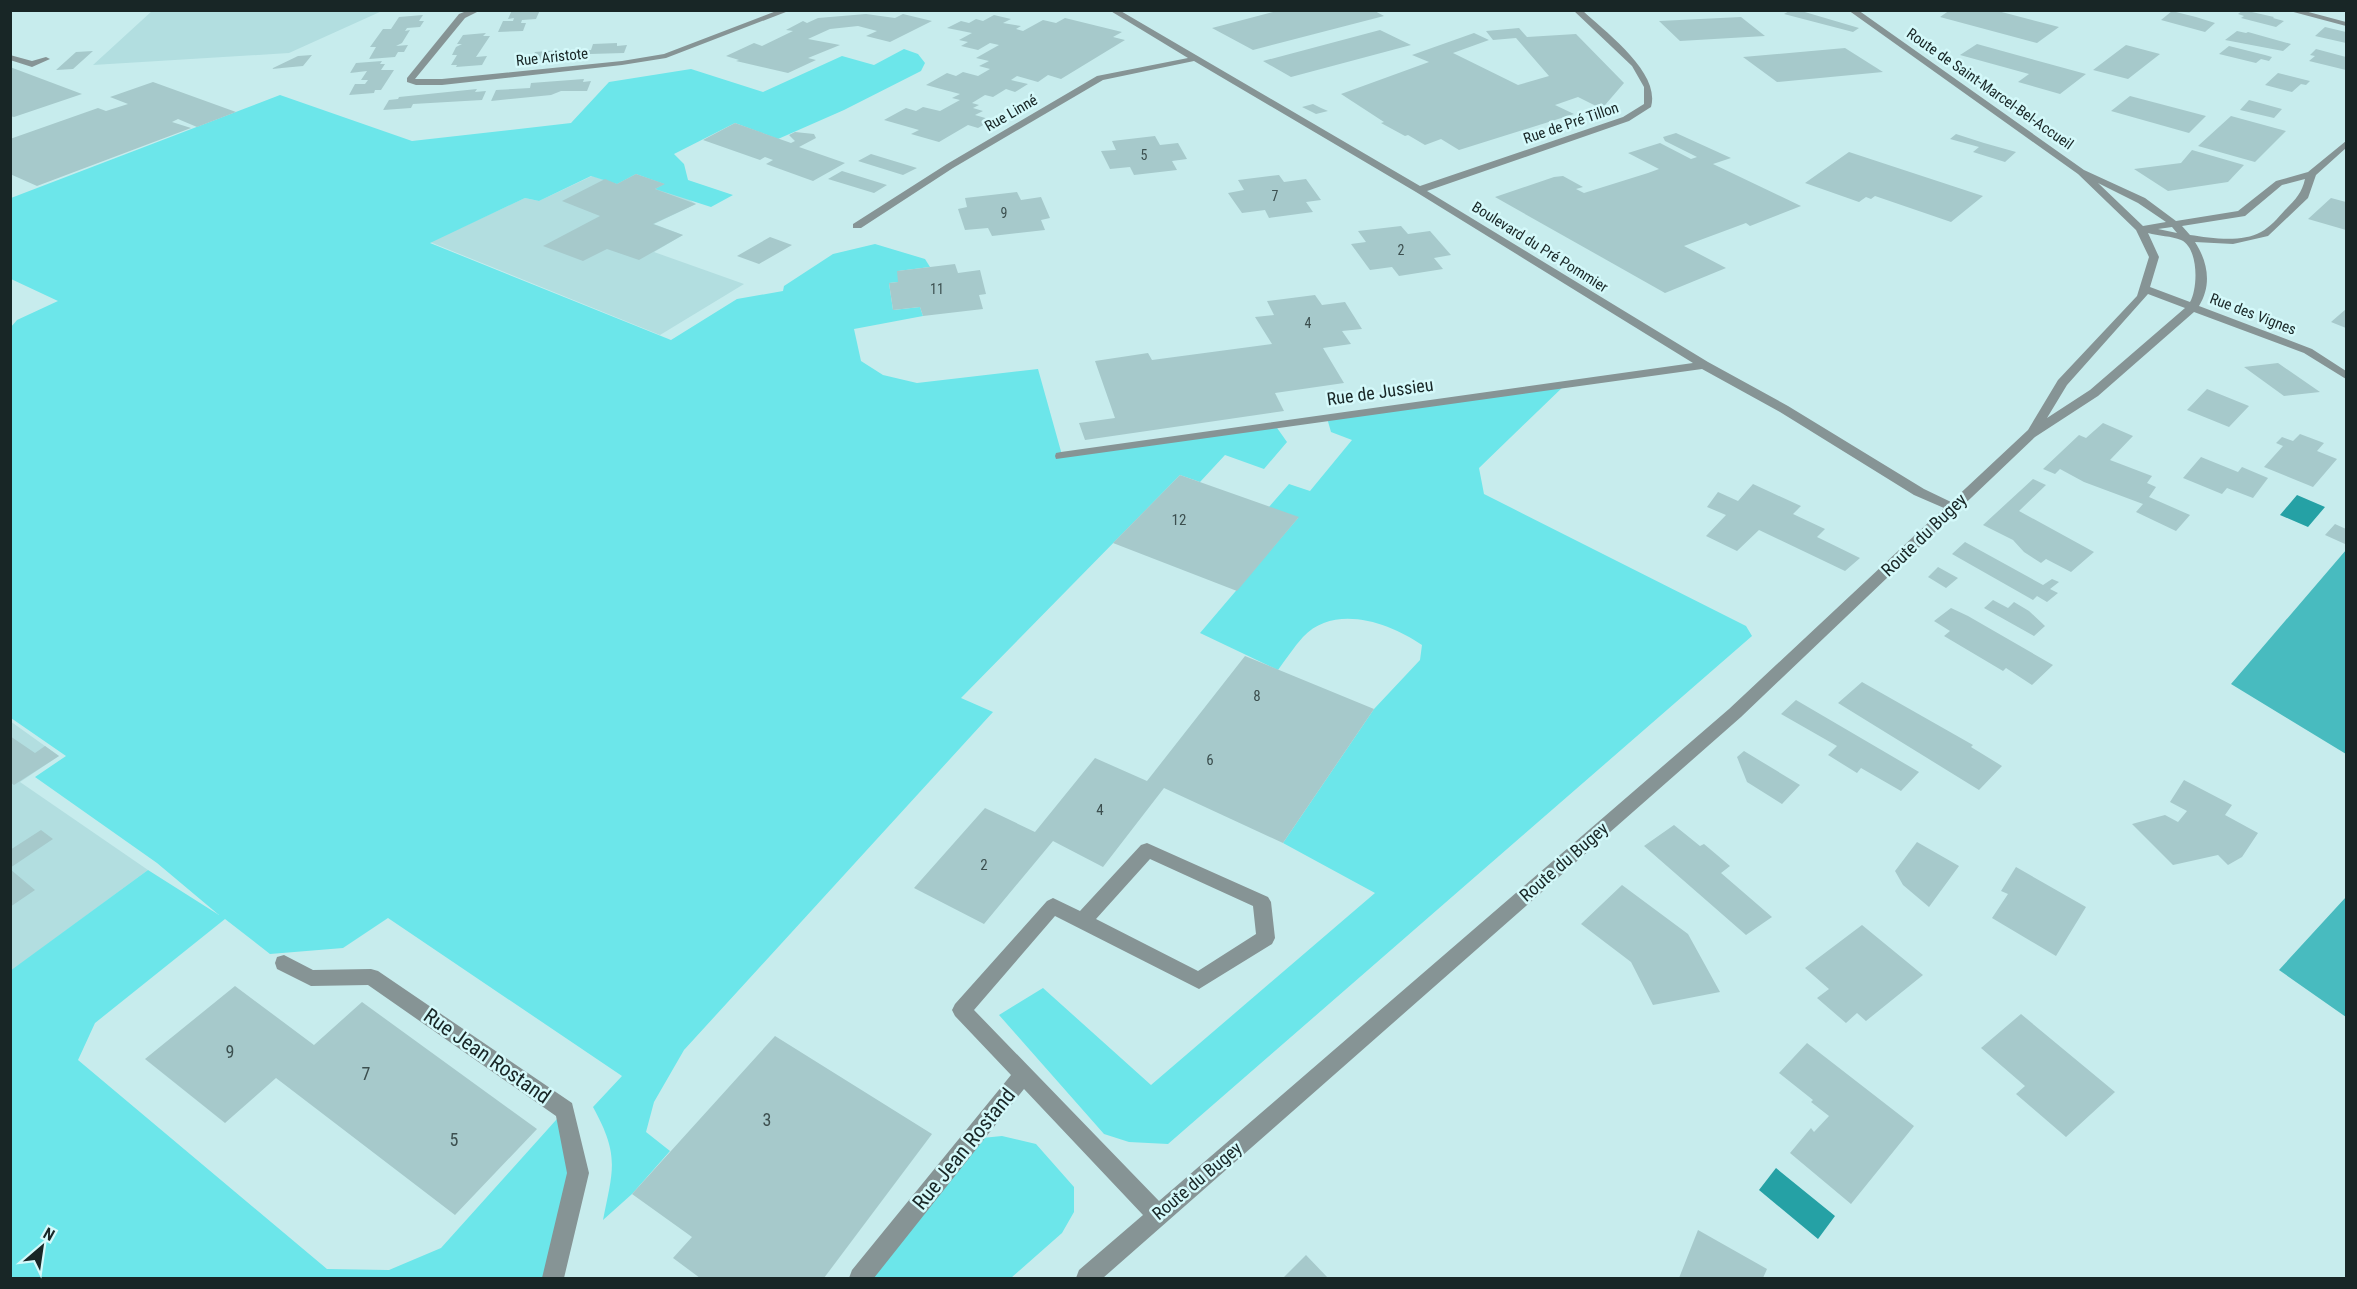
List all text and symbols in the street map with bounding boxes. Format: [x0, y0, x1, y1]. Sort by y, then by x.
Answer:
street label: Route de Saint-Marcel-Bel-Accueil [1903, 24, 2077, 154]
street label: Rue Aristote [515, 44, 589, 70]
street label: Rue Linné [981, 91, 1041, 135]
street label: Rue de Pré Tillon [1521, 98, 1621, 148]
house number: 5 [1141, 147, 1148, 163]
house number: 7 [1272, 188, 1279, 204]
street label: Boulevard du Pré Pommier [1469, 198, 1612, 296]
house number: 9 [1001, 205, 1007, 221]
house number: 2 [1398, 242, 1405, 258]
house number: 11 [930, 281, 944, 297]
street label: Rue des Vignes [2207, 289, 2299, 339]
house number: 4 [1305, 315, 1312, 331]
street label: Rue de Jussieu [1325, 374, 1435, 409]
street label: Route du Bugey [1877, 488, 1971, 580]
house number: 12 [1172, 511, 1186, 529]
house number: 8 [1253, 687, 1261, 705]
house number: 6 [1206, 751, 1214, 769]
house number: 4 [1096, 801, 1104, 819]
street label: Route du Bugey [1515, 817, 1613, 906]
house number: 2 [980, 856, 988, 874]
street label: Rue Jean Rostand [419, 1003, 555, 1109]
house number: 9 [226, 1041, 234, 1062]
house number: 7 [362, 1063, 371, 1084]
street label: Rue Jean Rostand [908, 1083, 1020, 1215]
house number: 3 [763, 1109, 771, 1130]
house number: 5 [450, 1129, 459, 1150]
street label: Route du Bugey [1148, 1137, 1246, 1224]
north arrow [12, 1217, 72, 1277]
text: N [40, 1224, 58, 1245]

